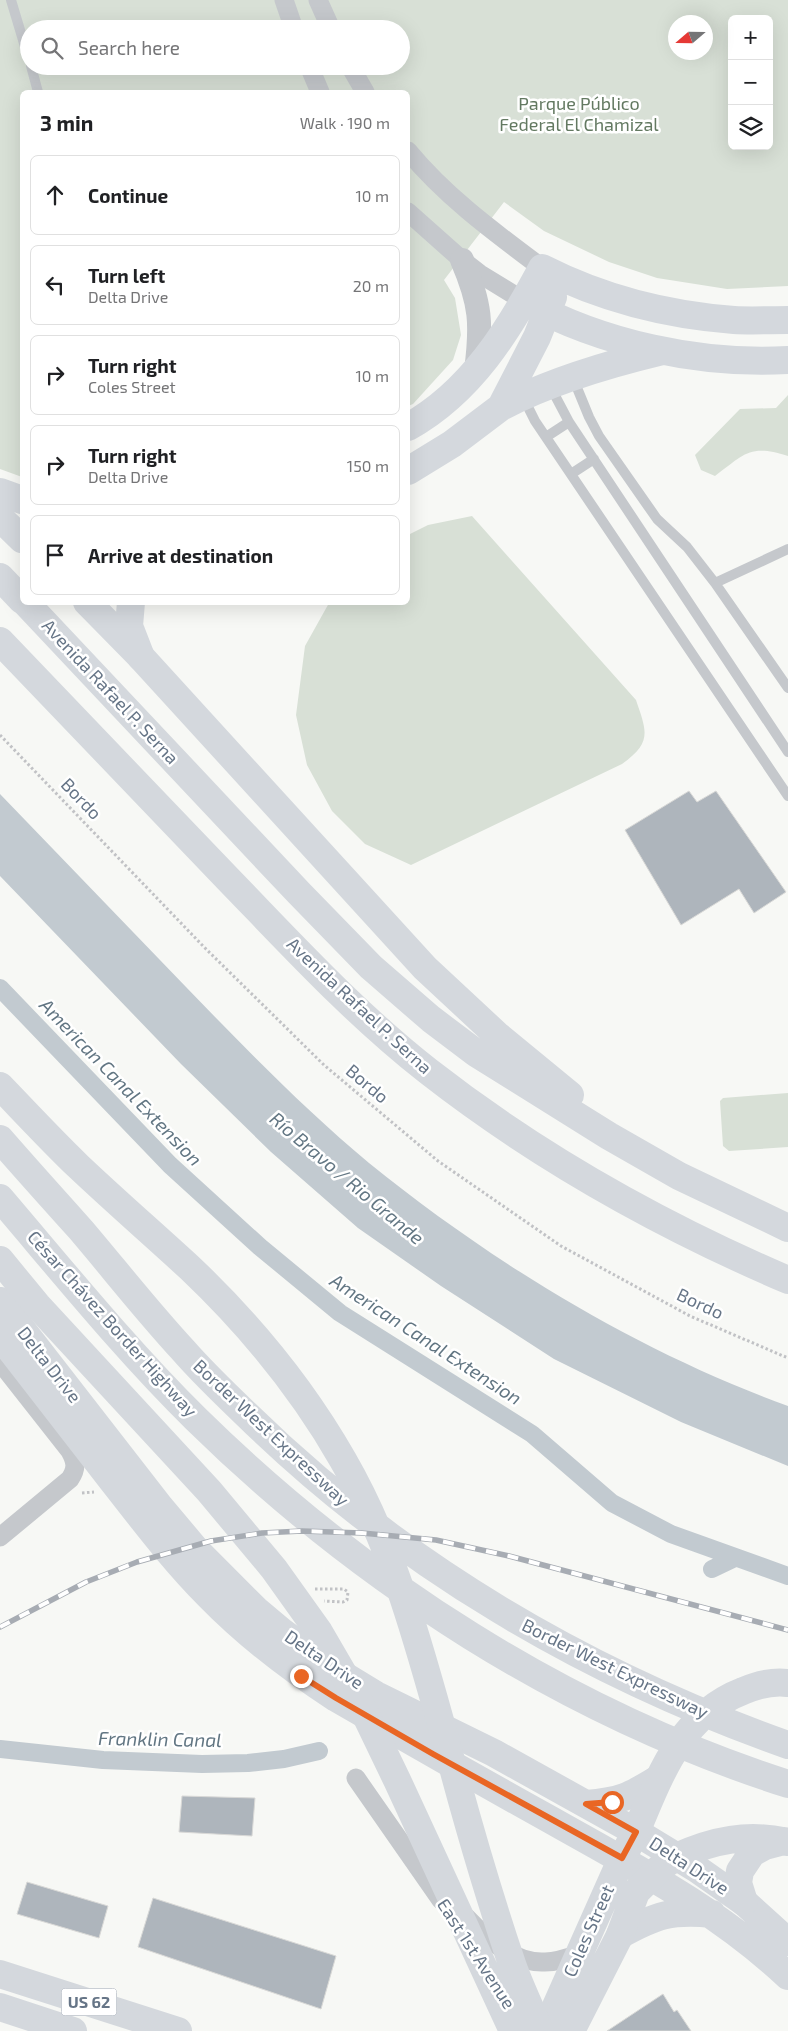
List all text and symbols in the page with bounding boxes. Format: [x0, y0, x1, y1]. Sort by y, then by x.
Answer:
north arrow [668, 15, 713, 60]
map controls [728, 15, 773, 150]
button: + [728, 15, 773, 60]
search box [20, 20, 410, 75]
icon: search [38, 34, 66, 62]
text: Search here [78, 36, 180, 59]
button: − [728, 60, 773, 105]
park label: Parque Público Federal El Chamizal [499, 92, 659, 135]
button: layers [728, 105, 773, 150]
text: 3 min [40, 110, 93, 135]
text: Walk · 190 m [300, 113, 390, 132]
icon: ahead [41, 181, 69, 209]
text: Continue [88, 184, 168, 207]
text: 10 m [355, 186, 389, 205]
text: Turn left [88, 264, 165, 287]
icon: left [41, 271, 69, 299]
text: 20 m [353, 276, 389, 295]
text: Delta Drive [88, 287, 168, 306]
text: Turn right [88, 354, 176, 377]
icon: right [41, 361, 69, 389]
text: 10 m [355, 366, 389, 385]
text: Coles Street [88, 377, 176, 396]
text: Turn right [88, 444, 176, 467]
icon: right [41, 451, 69, 479]
text: 150 m [347, 456, 389, 475]
text: Delta Drive [88, 467, 168, 486]
icon: arrive [41, 541, 69, 569]
text: Arrive at destination [88, 544, 273, 567]
street label: Avenida Rafael P. Serna [38, 614, 184, 768]
street label: Bordo [57, 773, 107, 824]
street label: Avenida Rafael P. Serna [283, 932, 437, 1078]
water label: American Canal Extension [35, 993, 207, 1170]
street label: Bordo [342, 1059, 393, 1107]
water label: Río Bravo / Rio Grande [266, 1106, 429, 1249]
street label: César Chávez Border Highway [23, 1226, 203, 1421]
water label: American Canal Extension [325, 1267, 526, 1409]
street label: Bordo [674, 1283, 727, 1323]
street label: Delta Drive [13, 1322, 86, 1407]
street label: Border West Expressway [189, 1354, 354, 1510]
street label: Border West Expressway [519, 1613, 713, 1723]
street label: Delta Drive [281, 1625, 368, 1694]
route end [290, 1665, 313, 1688]
water label: Franklin Canal [98, 1726, 222, 1751]
route start [601, 1791, 624, 1814]
street label: Delta Drive [646, 1831, 733, 1899]
street label: Coles Street [558, 1881, 618, 1980]
street label: East 1st Avenue [433, 1894, 521, 2013]
road number: US 62 [62, 1988, 116, 2015]

